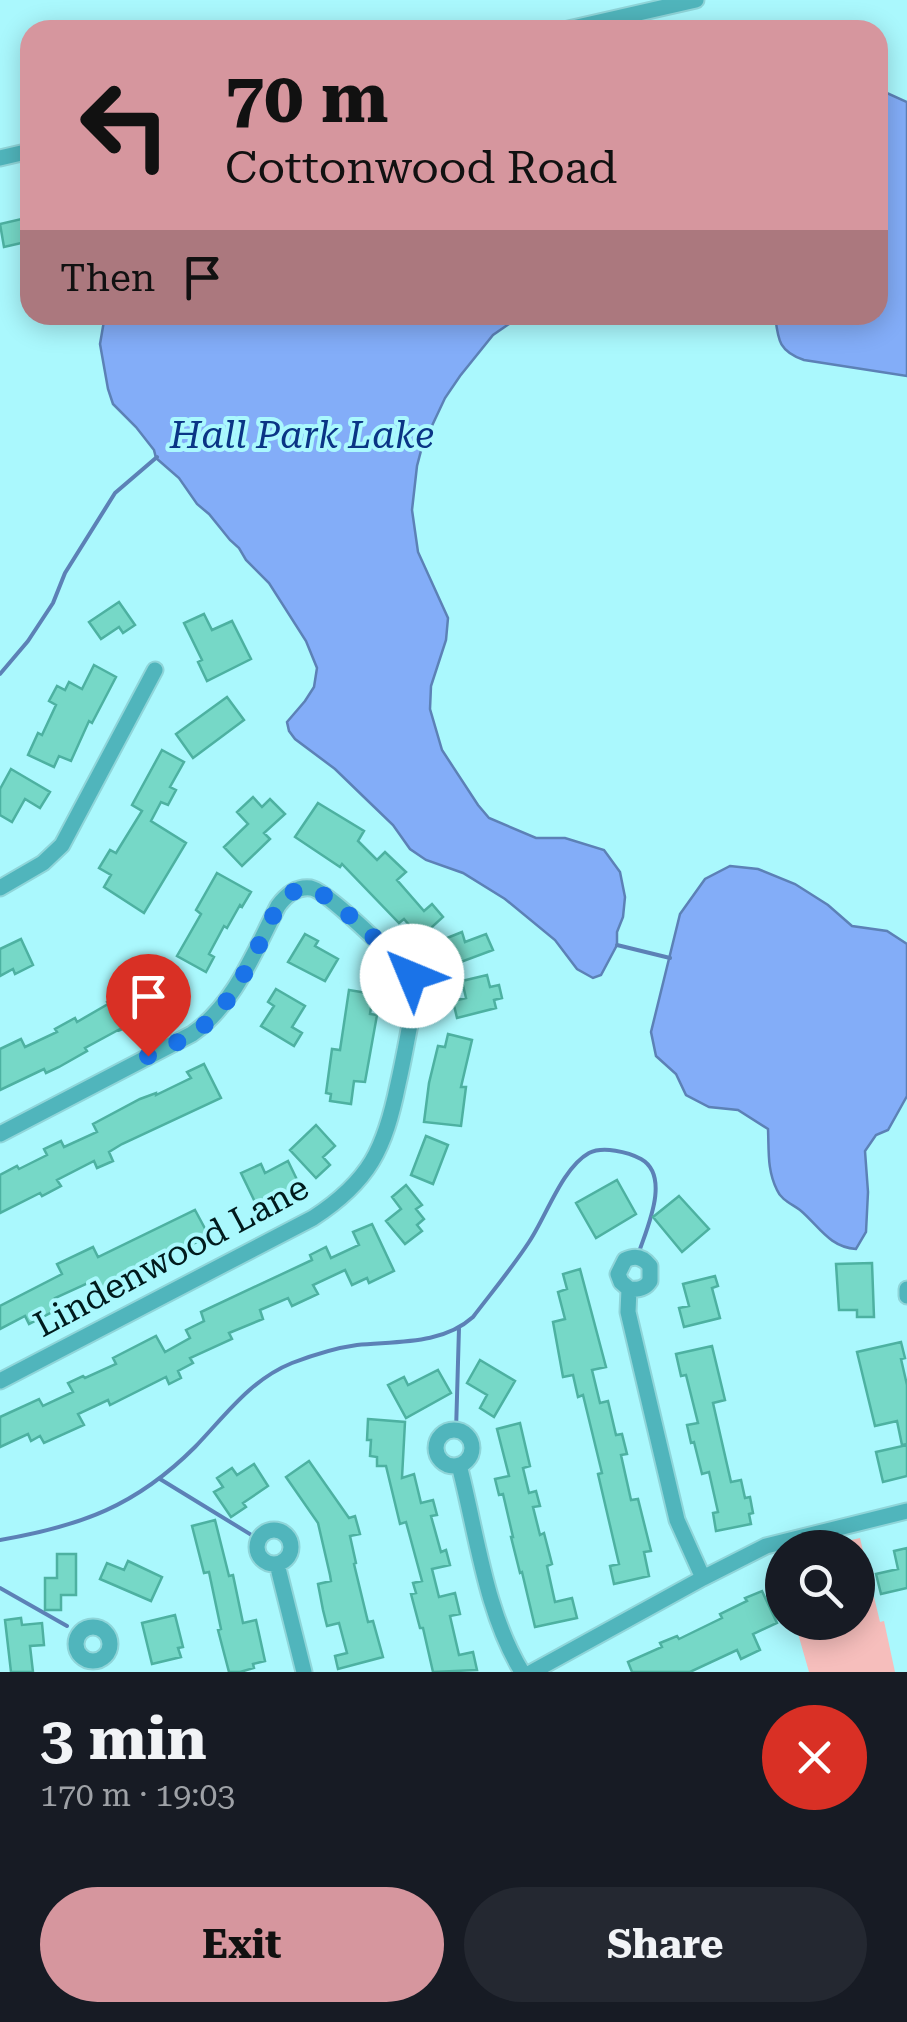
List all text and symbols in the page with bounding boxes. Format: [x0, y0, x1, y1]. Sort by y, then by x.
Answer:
text: 70 m [225, 57, 389, 139]
icon: left [60, 60, 190, 190]
text: Cottonwood Road [225, 141, 617, 194]
icon: arrive [175, 250, 230, 305]
text: Then [60, 256, 155, 300]
water label: Hall Park Lake [169, 413, 434, 457]
position arrow [360, 924, 464, 1028]
pin [106, 954, 191, 1057]
icon: arrive [121, 969, 176, 1024]
street label: Lindenwood Lane [27, 1167, 315, 1346]
map controls [765, 1530, 875, 1640]
button: search [765, 1530, 875, 1640]
text: 3 min [40, 1703, 207, 1774]
button: close [762, 1705, 867, 1810]
text: 170 m · 19:03 [40, 1776, 235, 1814]
button: Exit [40, 1887, 444, 2002]
button: Share [464, 1887, 867, 2002]

